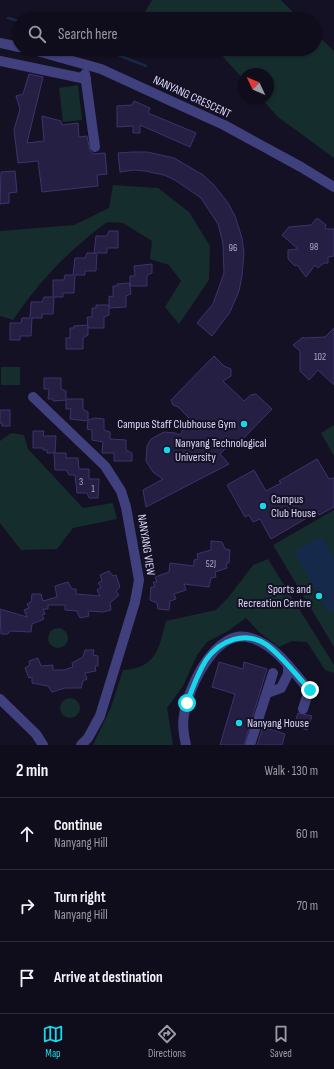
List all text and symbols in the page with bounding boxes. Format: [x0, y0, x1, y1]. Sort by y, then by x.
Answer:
search box [12, 12, 322, 56]
icon: search [26, 23, 48, 45]
text: Search here [58, 25, 118, 44]
north arrow [238, 68, 274, 104]
street label: NANYANG CRESCENT [151, 72, 233, 122]
house number: 98 [310, 241, 318, 253]
house number: 96 [229, 242, 237, 254]
house number: 102 [314, 351, 326, 363]
place label: Campus Staff Clubhouse Gym [117, 417, 236, 432]
marker: Campus Staff Clubhouse Gym [239, 419, 249, 429]
place label: Nanyang Technological University [175, 436, 266, 465]
marker: Nanyang Technological University [162, 445, 172, 455]
house number: 3 [79, 476, 83, 488]
house number: 1 [91, 483, 95, 495]
place label: Campus Club House [271, 492, 316, 521]
marker: Campus Club House [258, 501, 268, 511]
street label: NANYANG VIEW [134, 513, 158, 577]
house number: 52J [206, 558, 216, 570]
place label: Sports and Recreation Centre [238, 582, 311, 611]
marker: Sports and Recreation Centre [314, 591, 324, 601]
route end [301, 681, 319, 699]
route start [178, 694, 196, 712]
place label: Nanyang House [247, 716, 309, 731]
marker: Nanyang House [234, 718, 244, 728]
text: 2 min [16, 761, 48, 781]
text: Walk · 130 m [265, 763, 318, 779]
text: Continue [54, 816, 103, 835]
icon: ahead [16, 823, 38, 845]
text: 60 m [296, 826, 318, 842]
text: Nanyang Hill [54, 835, 108, 851]
text: Turn right [54, 888, 106, 907]
icon: right [16, 895, 38, 917]
text: 70 m [297, 898, 318, 914]
text: Nanyang Hill [54, 907, 108, 923]
icon: arrive [16, 967, 38, 989]
text: Arrive at destination [54, 968, 163, 987]
tab: Map [42, 1023, 64, 1060]
tab: Directions [148, 1023, 186, 1060]
tab: Saved [270, 1023, 292, 1060]

